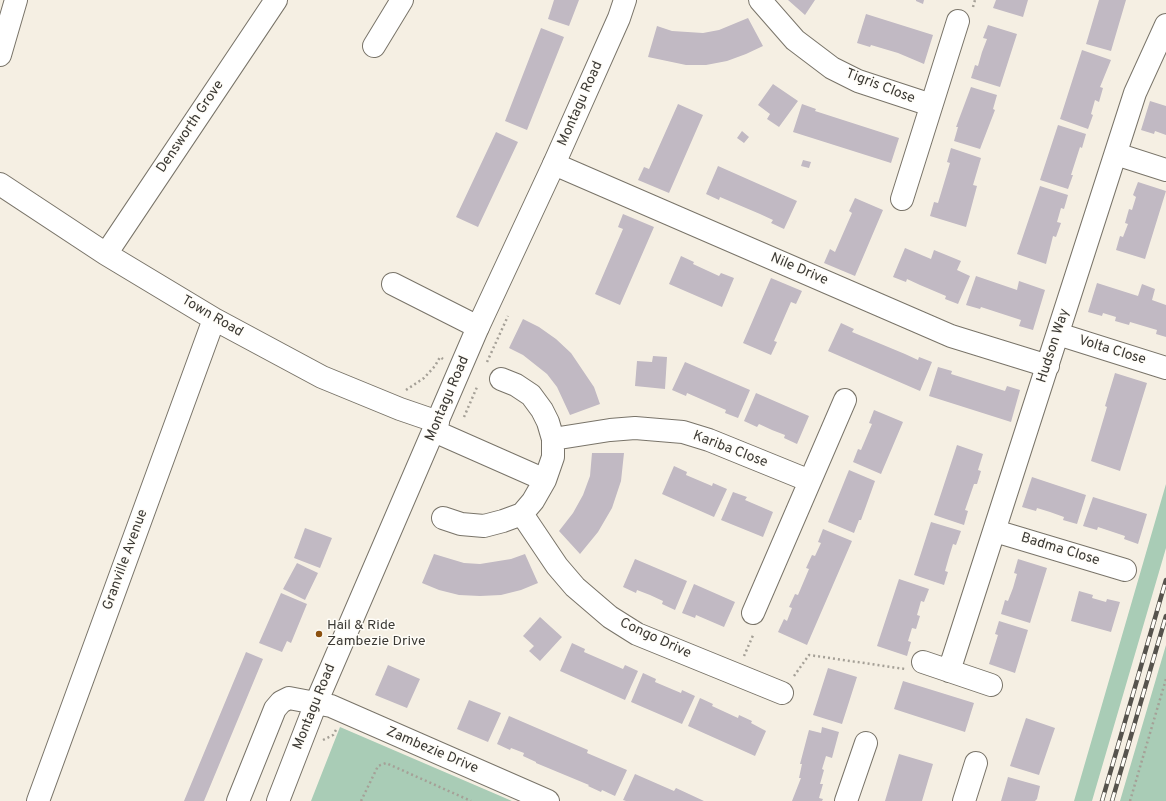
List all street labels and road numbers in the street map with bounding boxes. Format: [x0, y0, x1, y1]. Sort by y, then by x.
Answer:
street label: Montagu Road [555, 59, 607, 149]
street label: Tigris Close [843, 66, 917, 108]
street label: Densworth Grove [154, 78, 228, 176]
street label: Nile Drive [768, 250, 830, 290]
street label: Town Road [178, 293, 246, 341]
street label: Hudson Way [1034, 307, 1074, 385]
street label: Volta Close [1076, 333, 1148, 369]
street label: Montagu Road [423, 354, 473, 444]
street label: Kariba Close [690, 428, 770, 472]
street label: Granville Avenue [100, 507, 152, 613]
street label: Badma Close [1018, 530, 1102, 570]
street label: Congo Drive [617, 615, 693, 663]
street label: Montagu Road [290, 662, 340, 752]
street label: Zambezie Drive [383, 724, 481, 778]

